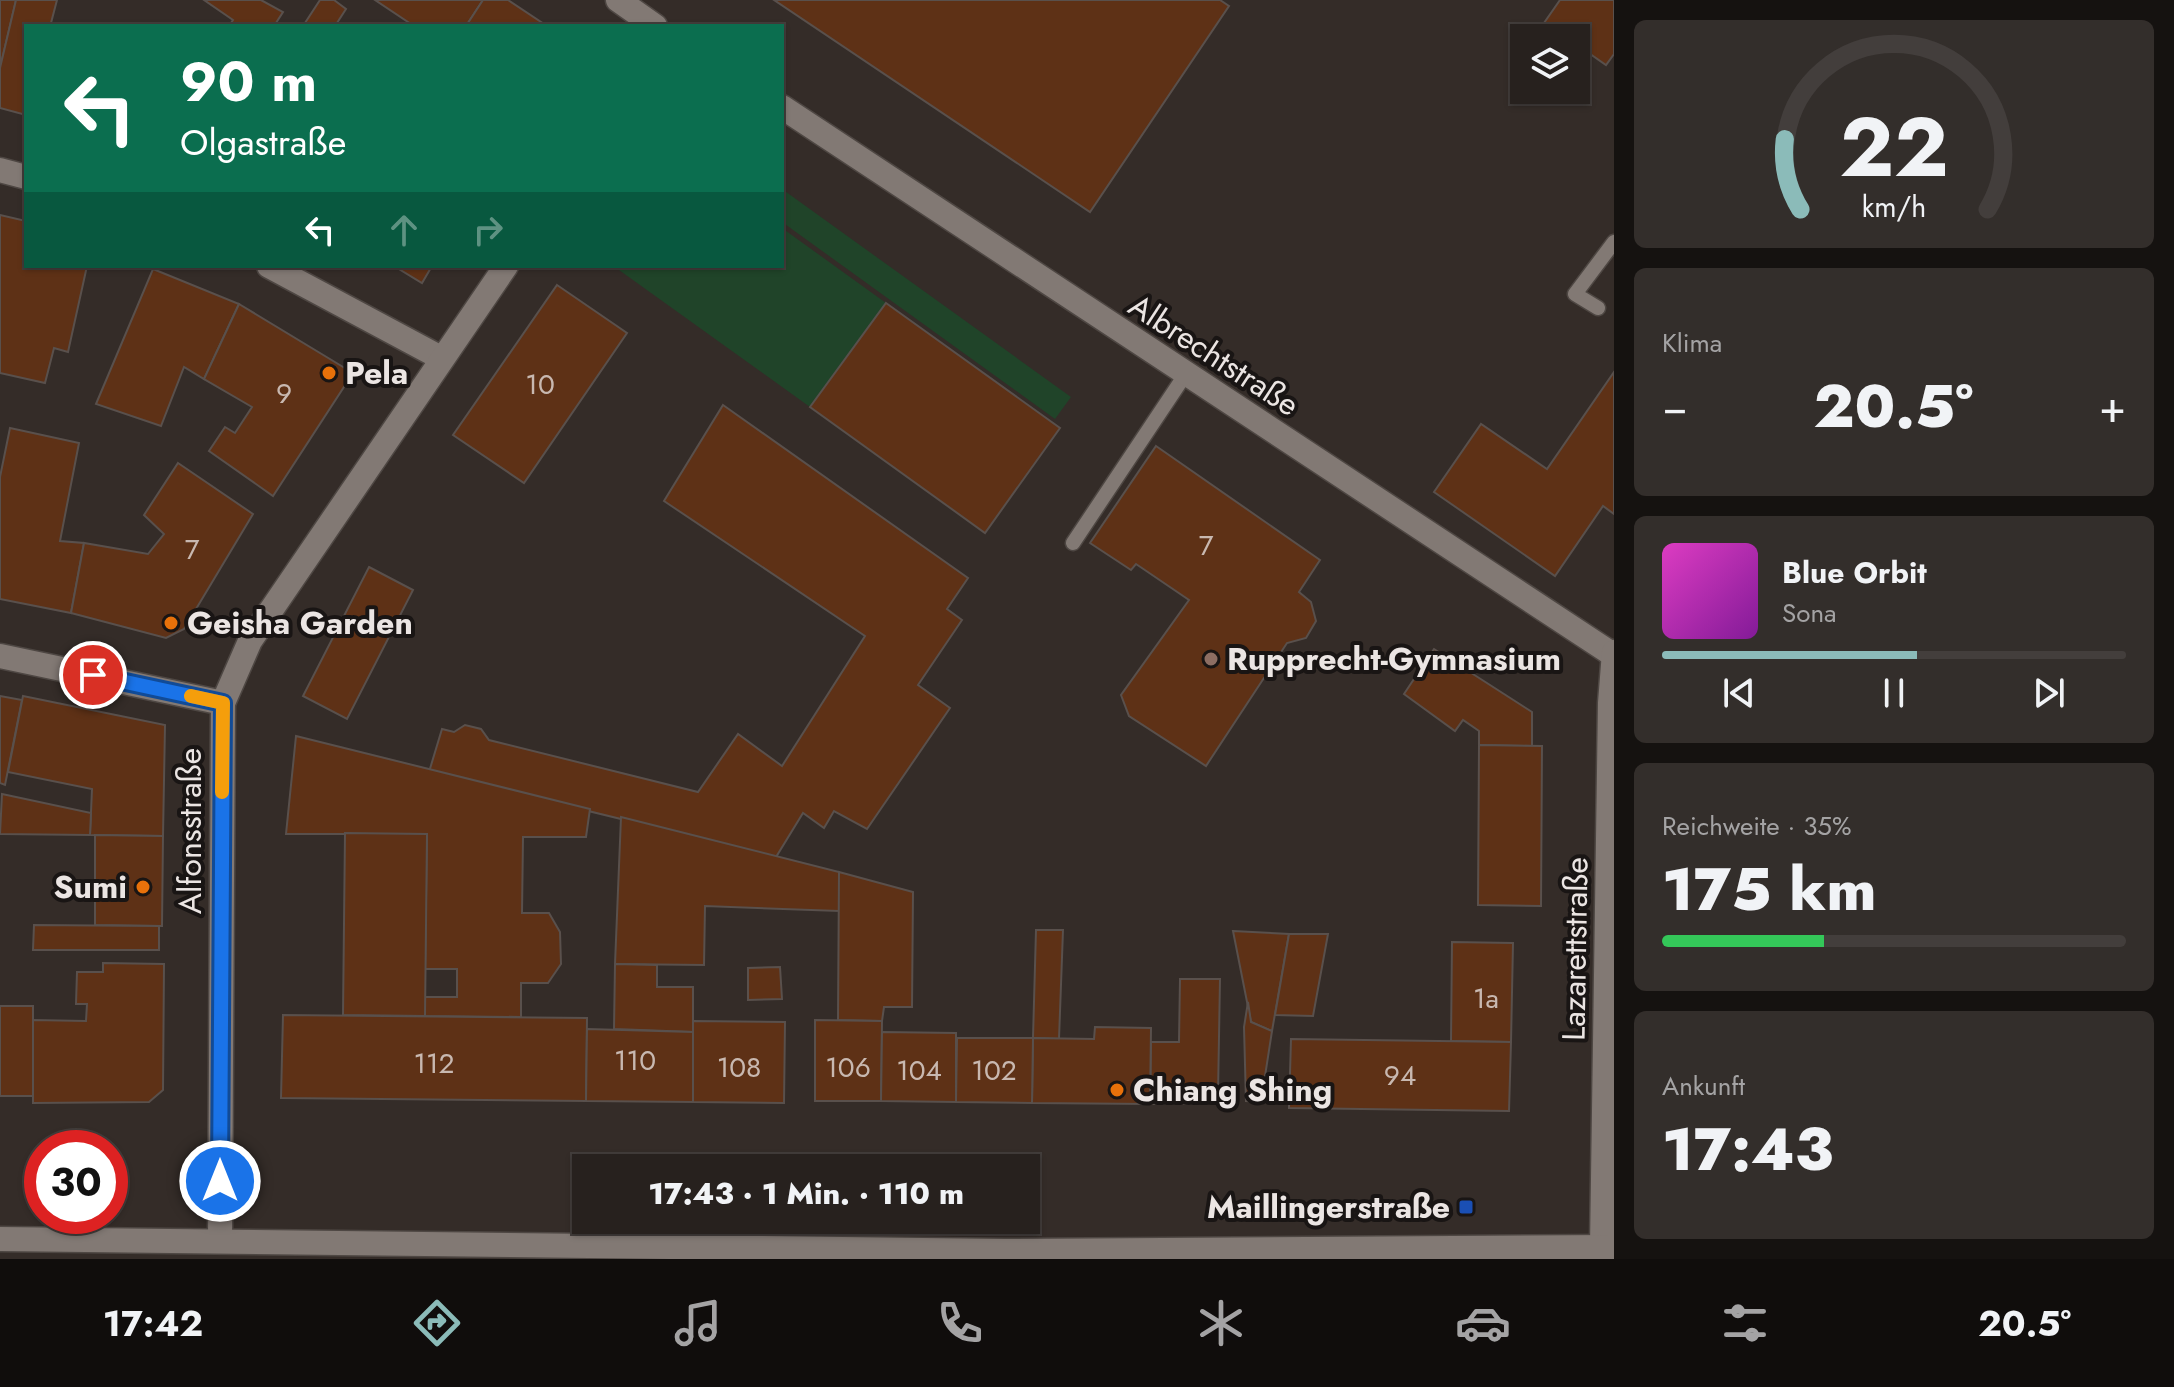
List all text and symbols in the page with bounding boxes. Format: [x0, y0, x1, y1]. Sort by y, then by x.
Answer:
map controls [1510, 24, 1590, 104]
button: layers [1510, 24, 1590, 104]
text: 90 m [180, 41, 317, 122]
icon: left [48, 56, 152, 160]
text: 22 [1839, 86, 1949, 206]
text: Olgastraße [180, 116, 346, 168]
text: km/h [1862, 186, 1926, 228]
icon: left [298, 208, 342, 252]
icon: ahead [382, 208, 426, 252]
icon: right [466, 208, 510, 252]
street label: Albrechtstraße [1120, 283, 1308, 427]
text: Klima [1662, 324, 1722, 362]
place label: Pela [345, 350, 408, 396]
text: 20.5° [1814, 363, 1973, 450]
marker: Pela [320, 364, 338, 382]
house number: 10 [525, 364, 555, 405]
house number: 9 [276, 373, 292, 414]
text: − [1662, 375, 1688, 439]
text: + [2099, 375, 2126, 439]
house number: 7 [1199, 525, 1214, 566]
house number: 7 [185, 529, 200, 570]
text: Blue Orbit [1782, 551, 1927, 594]
text: Sona [1782, 594, 1837, 632]
place label: Geisha Garden [187, 600, 413, 646]
marker: Geisha Garden [162, 614, 180, 632]
place label: Rupprecht-Gymnasium [1227, 636, 1561, 682]
pin [59, 641, 127, 709]
marker: Rupprecht-Gymnasium [1202, 650, 1220, 668]
icon: arrive [71, 653, 115, 697]
icon: previous [1717, 671, 1761, 715]
icon: pause [1872, 671, 1916, 715]
icon: next [2027, 671, 2071, 715]
street label: Alfonsstraße [167, 748, 213, 914]
text: Reichweite · 35% [1662, 807, 1852, 845]
text: 175 km [1662, 846, 1876, 933]
street label: Lazarettstraße [1550, 857, 1600, 1041]
place label: Sumi [54, 864, 127, 910]
marker: Sumi [134, 878, 152, 896]
house number: 1a [1473, 978, 1499, 1019]
house number: 110 [614, 1040, 656, 1081]
house number: 112 [413, 1043, 455, 1084]
house number: 108 [717, 1047, 761, 1088]
house number: 106 [825, 1047, 871, 1088]
house number: 104 [896, 1050, 942, 1091]
house number: 102 [971, 1050, 1017, 1091]
house number: 94 [1384, 1055, 1416, 1096]
place label: Chiang Shing [1133, 1067, 1332, 1113]
text: Ankunft [1662, 1067, 1745, 1105]
marker: Chiang Shing [1108, 1081, 1126, 1099]
text: 17:43 [1662, 1106, 1833, 1193]
speed limit sign: 30 [24, 1130, 128, 1234]
position arrow [178, 1139, 262, 1223]
text: 17:43 · 1 Min. · 110 m [648, 1172, 964, 1215]
place label: Maillingerstraße [1207, 1184, 1450, 1230]
marker: Maillingerstraße [1457, 1198, 1475, 1216]
icon: directions [409, 1295, 465, 1351]
icon: music [670, 1295, 726, 1351]
icon: phone [932, 1295, 988, 1351]
icon: climate [1193, 1295, 1249, 1351]
icon: car [1455, 1295, 1511, 1351]
icon: filters [1717, 1295, 1773, 1351]
text: 17:42 [103, 1297, 203, 1349]
text: 20.5° [1978, 1297, 2071, 1349]

